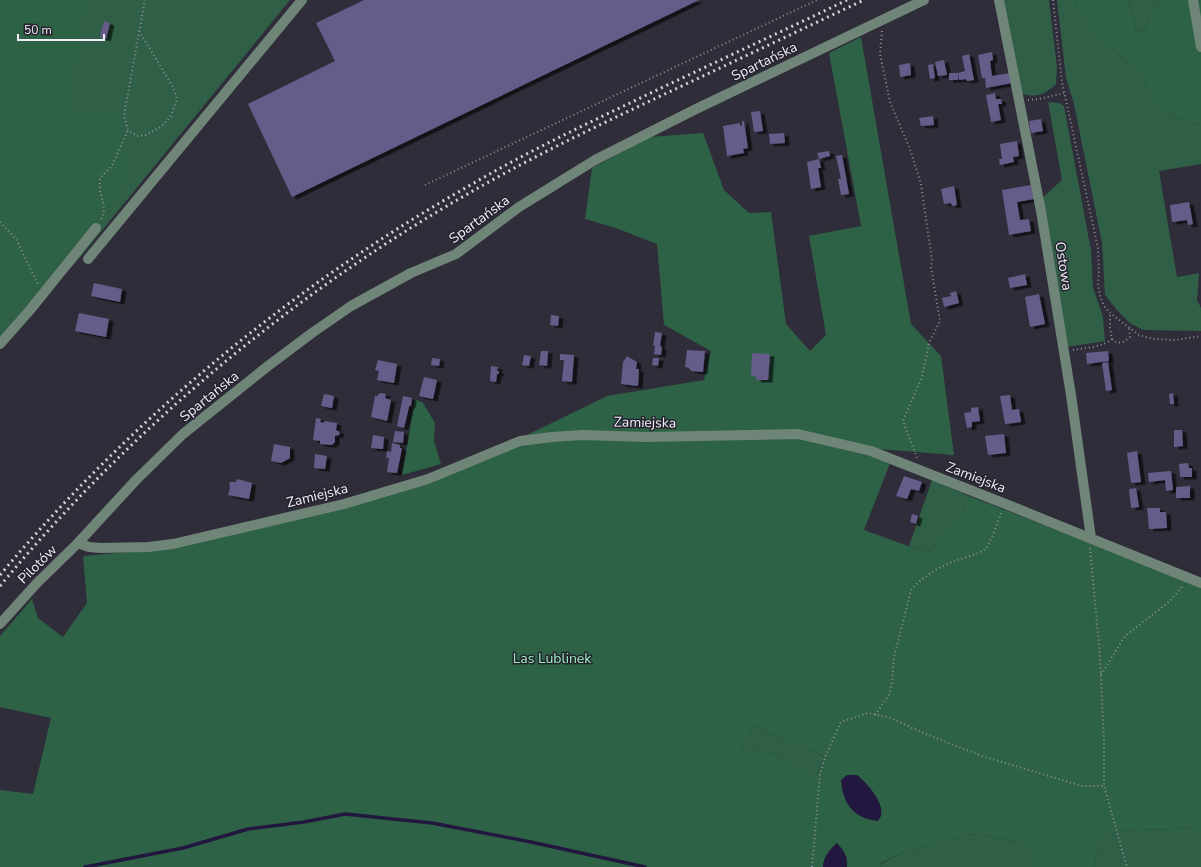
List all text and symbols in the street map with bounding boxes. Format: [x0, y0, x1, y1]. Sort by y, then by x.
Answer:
scale bar [18, 16, 104, 42]
text: 50 m [24, 22, 52, 38]
street label: Spartańska [728, 37, 800, 86]
street label: Spartańska [445, 191, 514, 248]
street label: Ostowa [1050, 240, 1077, 292]
street label: Spartańska [176, 367, 243, 426]
street label: Zamiejska [614, 412, 676, 433]
street label: Zamiejska [943, 457, 1008, 498]
street label: Zamiejska [284, 479, 350, 512]
street label: Pilotów [14, 540, 61, 588]
park label: Las Lublinek [513, 649, 592, 668]

